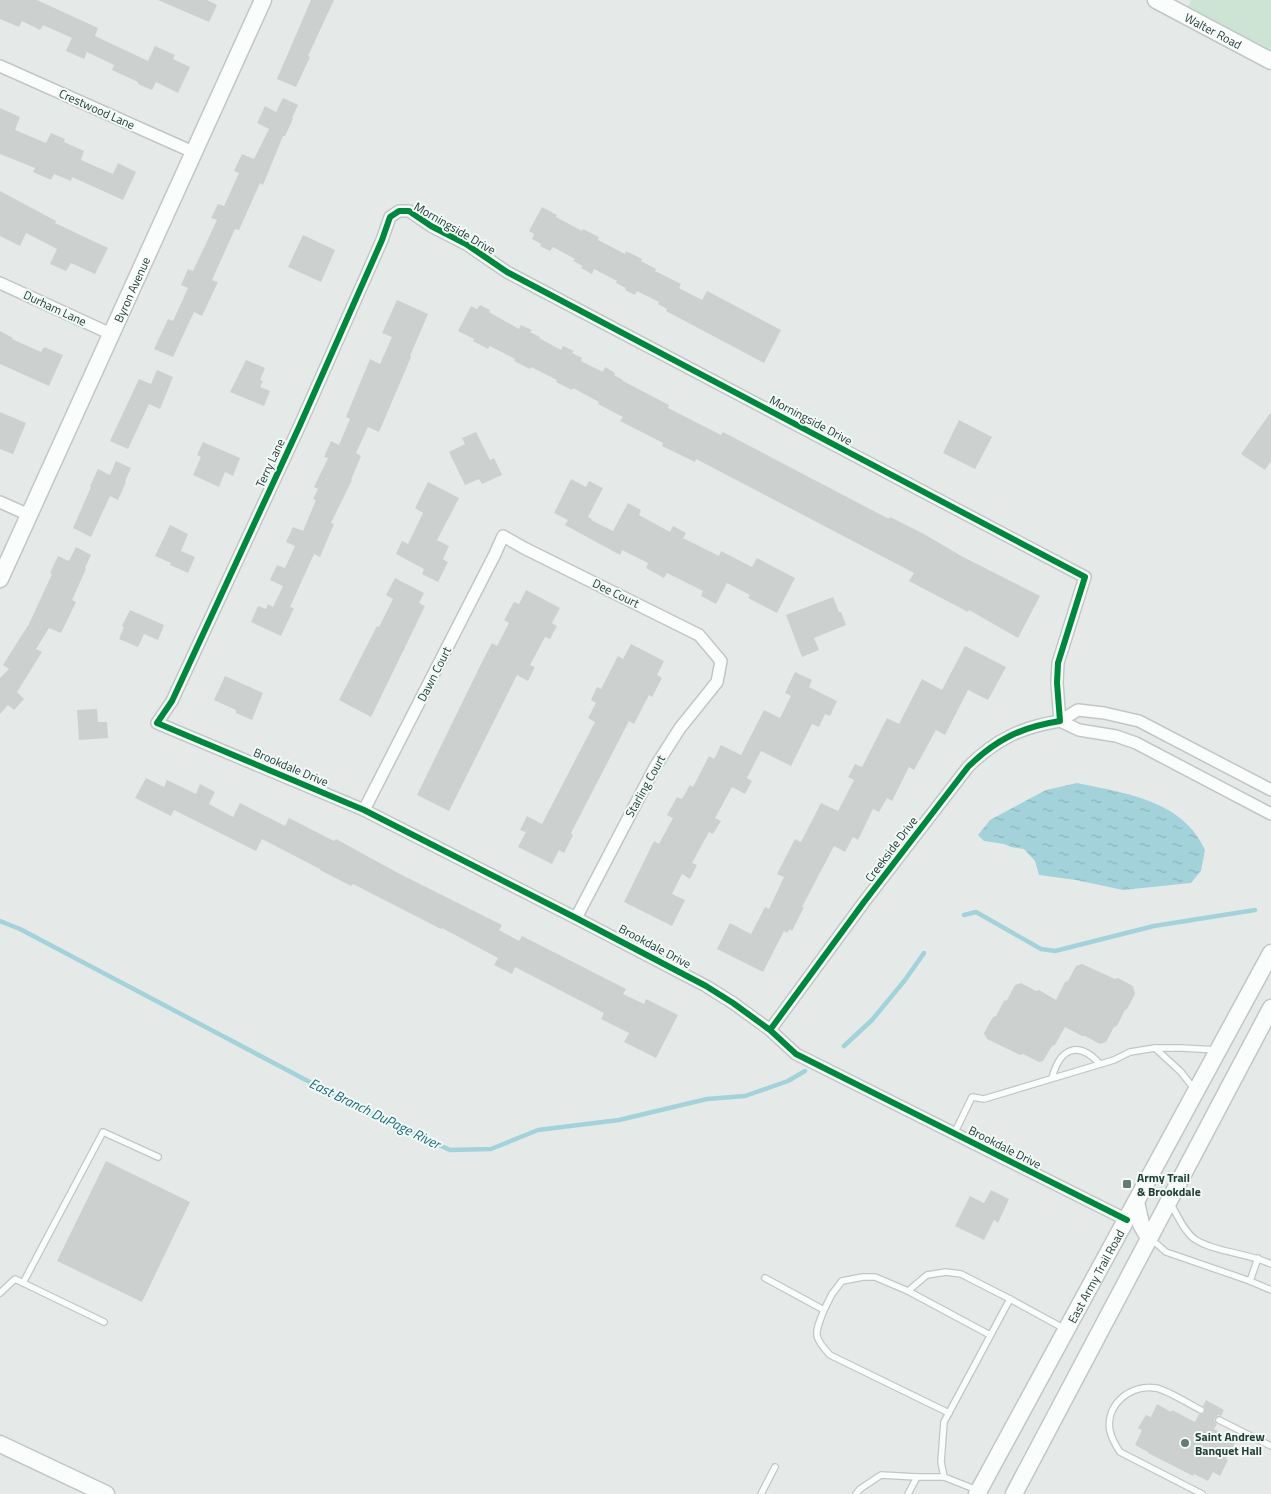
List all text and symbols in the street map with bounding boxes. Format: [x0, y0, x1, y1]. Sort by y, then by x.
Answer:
street label: Walter Road [1181, 7, 1245, 53]
street label: Crestwood Lane [56, 84, 138, 134]
street label: Morningside Drive [411, 197, 499, 259]
street label: Byron Avenue [108, 254, 155, 325]
street label: Durham Lane [20, 285, 90, 331]
street label: Morningside Drive [766, 390, 856, 450]
street label: Terry Lane [250, 435, 290, 491]
street label: Dee Court [589, 574, 643, 613]
street label: Dawn Court [412, 642, 456, 705]
street label: Brookdale Drive [251, 743, 331, 791]
street label: Starling Court [620, 751, 670, 821]
street label: Creekside Drive [860, 812, 922, 886]
street label: Brookdale Drive [615, 919, 695, 973]
water label: East Branch DuPage River [306, 1072, 446, 1155]
street label: Brookdale Drive [965, 1120, 1045, 1174]
place label: Army Trail & Brookdale [1137, 1168, 1201, 1201]
marker: Army Trail & Brookdale [1121, 1178, 1133, 1190]
street label: East Army Trail Road [1062, 1226, 1129, 1326]
place label: Saint Andrew Banquet Hall [1195, 1427, 1265, 1460]
marker: Saint Andrew Banquet Hall [1179, 1437, 1191, 1449]

